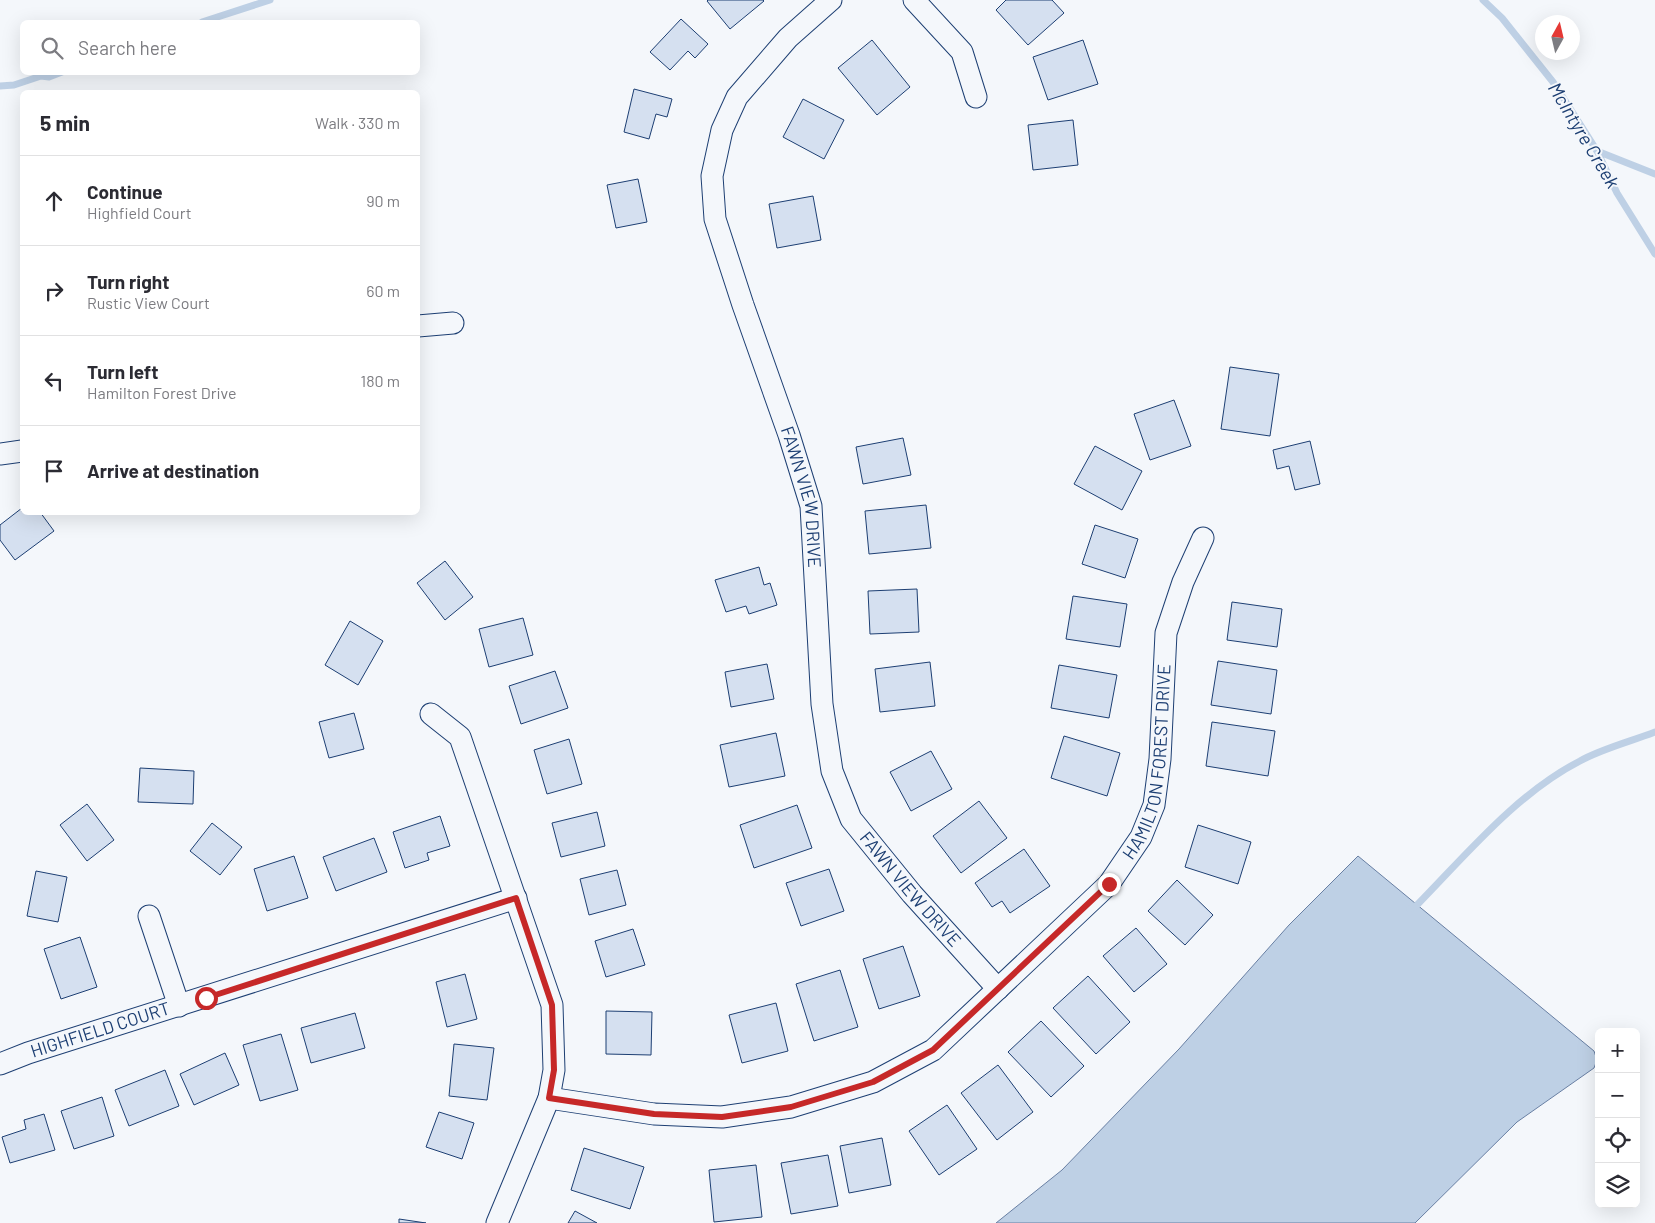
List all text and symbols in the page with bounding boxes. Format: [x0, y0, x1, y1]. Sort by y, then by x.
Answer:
north arrow [1535, 15, 1580, 60]
search box [20, 20, 420, 75]
icon: search [38, 34, 66, 62]
text: Search here [78, 36, 177, 59]
water label: McIntyre Creek [1544, 78, 1625, 193]
text: 5 min [40, 110, 90, 135]
text: Walk · 330 m [315, 113, 400, 132]
text: Continue [87, 180, 163, 203]
icon: ahead [40, 187, 68, 215]
text: 90 m [366, 191, 400, 210]
text: Highfield Court [87, 203, 192, 222]
text: Turn right [87, 270, 169, 293]
icon: right [40, 277, 68, 305]
text: 60 m [366, 281, 400, 300]
text: Rustic View Court [87, 293, 210, 312]
text: Turn left [87, 360, 158, 383]
icon: left [40, 367, 68, 395]
text: 180 m [361, 371, 400, 390]
text: Hamilton Forest Drive [87, 383, 236, 402]
street label: FAWN VIEW DRIVE [777, 423, 826, 568]
icon: arrive [40, 457, 68, 485]
text: Arrive at destination [87, 459, 259, 482]
street label: HAMILTON FOREST DRIVE [1117, 664, 1175, 863]
street label: FAWN VIEW DRIVE [856, 827, 966, 951]
route end [1098, 873, 1121, 896]
route start [195, 987, 218, 1010]
street label: HIGHFIELD COURT [28, 997, 173, 1062]
map controls [1595, 1028, 1640, 1208]
button: + [1595, 1028, 1640, 1073]
button: − [1595, 1073, 1640, 1118]
button: locate [1595, 1118, 1640, 1163]
button: layers [1595, 1163, 1640, 1208]

